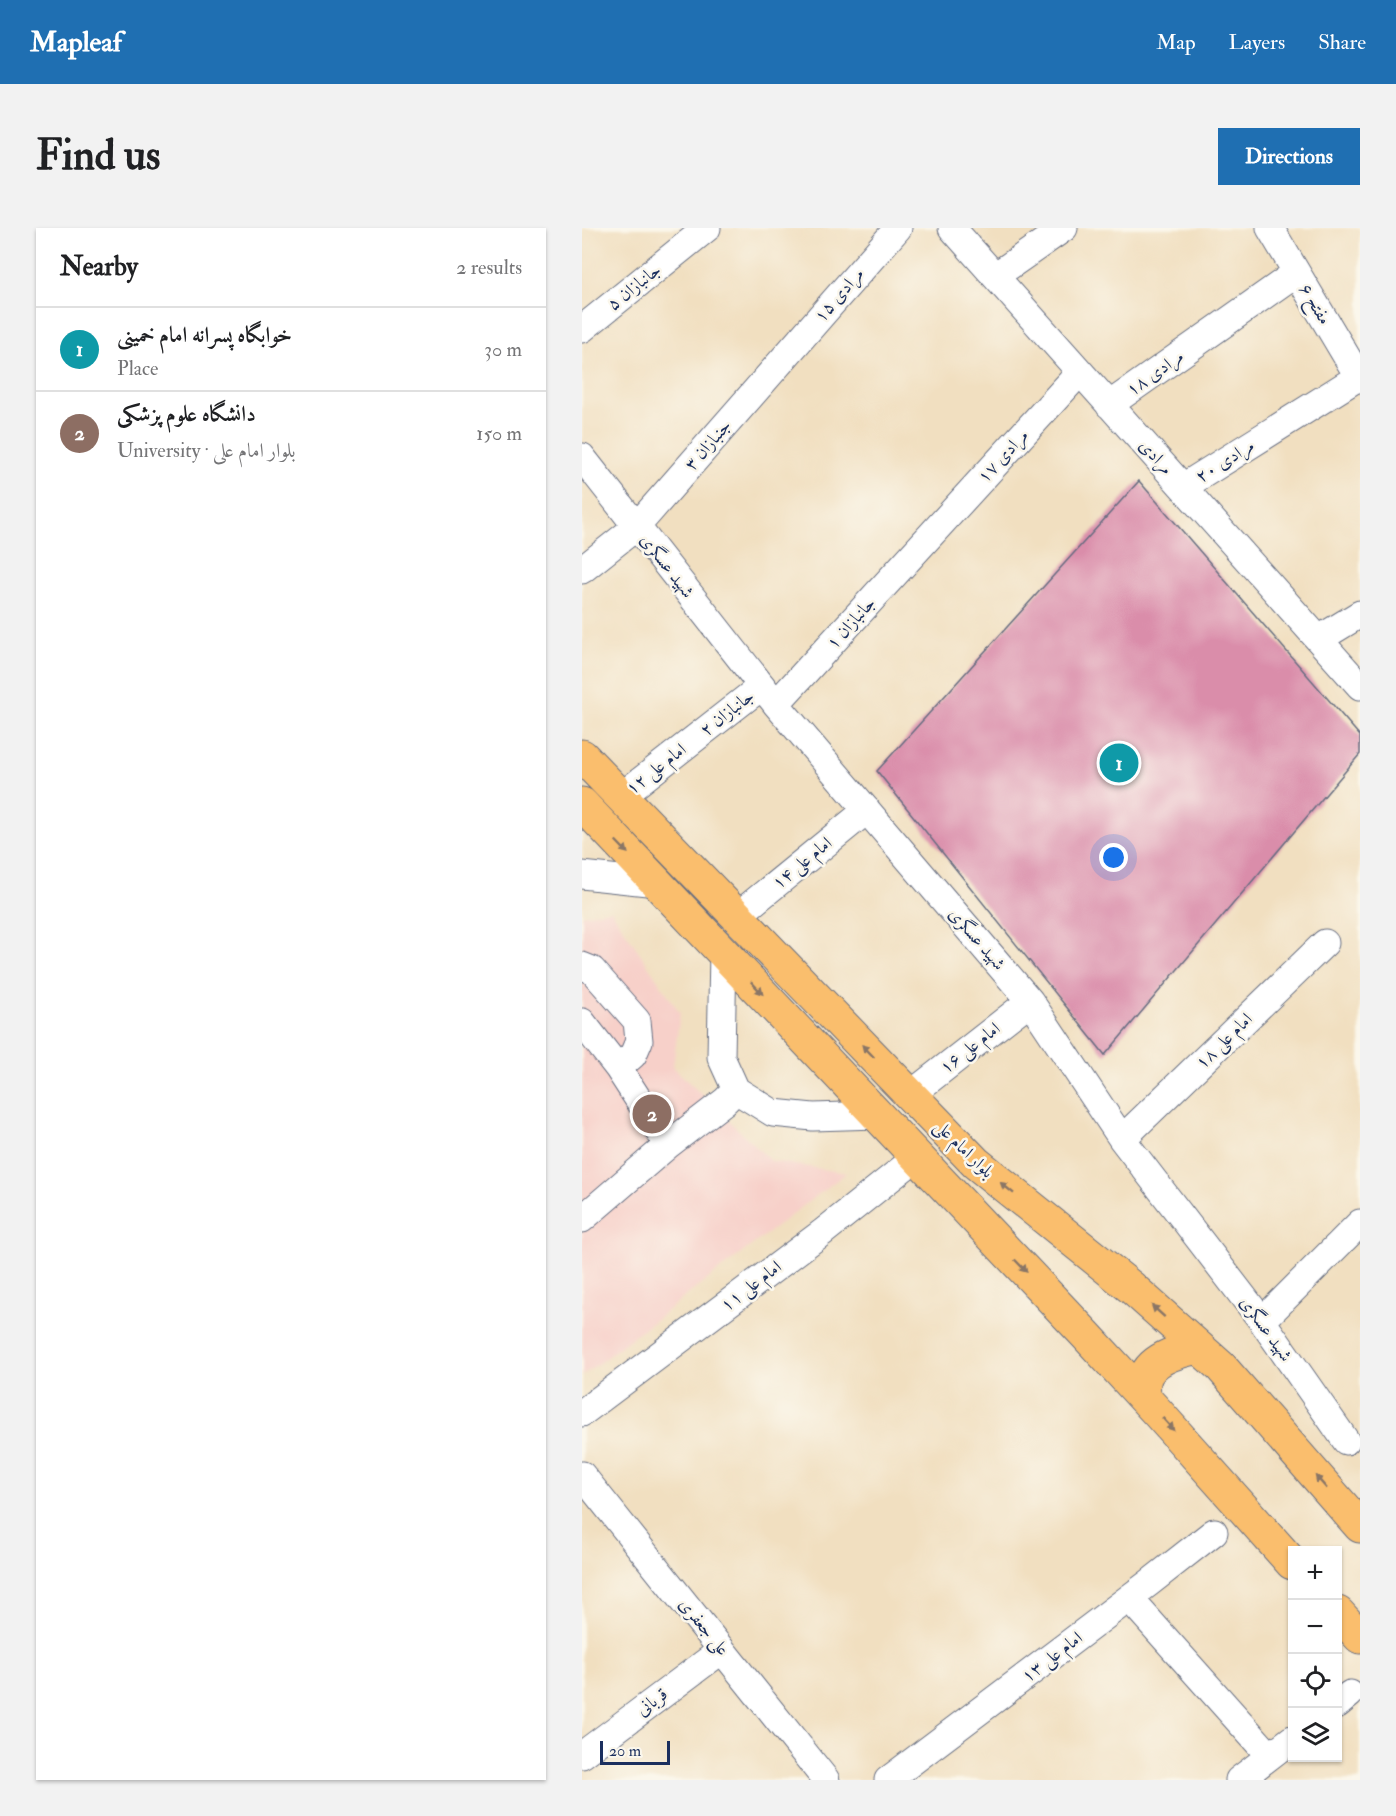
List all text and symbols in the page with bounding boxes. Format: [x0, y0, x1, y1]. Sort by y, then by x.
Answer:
text: Mapleaf [30, 25, 122, 60]
text: Map [1156, 29, 1196, 56]
text: Layers [1229, 29, 1285, 56]
text: Share [1318, 29, 1366, 56]
button: Directions [1218, 128, 1360, 185]
text: Find us [36, 130, 160, 182]
text: Nearby [60, 251, 138, 283]
text: 2 results [456, 255, 522, 280]
street label: جانبازان ۵ [602, 258, 666, 316]
street label: مرادی ۱۵ [809, 263, 870, 328]
street label: مفتح ۶ [1290, 279, 1336, 331]
text: خوابگاه پسرانه امام خمینی [117, 321, 292, 349]
text: 1 [76, 337, 83, 362]
text: 30 m [484, 337, 522, 362]
street label: مرادی ۱۸ [1122, 345, 1189, 402]
text: Place [117, 356, 158, 381]
text: دانشگاه علوم پزشکی [117, 400, 256, 428]
street label: جنبازان ۳ [680, 415, 736, 475]
text: 2 [74, 421, 85, 446]
text: 150 m [476, 421, 522, 446]
street label: مرادی ۱۷ [972, 424, 1034, 488]
street label: مرادی [1133, 434, 1178, 480]
street label: مرادی ۲۰ [1191, 434, 1259, 489]
text: University · بلوار امام علی [117, 438, 296, 463]
street label: شهید عسگری [635, 529, 699, 603]
street label: جانبازان ۱ [821, 592, 881, 654]
street label: جانبازان ۲ [695, 685, 759, 741]
street label: امام علی ۱۲ [621, 738, 694, 803]
pin: 1 [1100, 740, 1138, 786]
street label: امام علی ۱۴ [767, 832, 839, 897]
one-way arrow [615, 839, 629, 853]
your location [1099, 843, 1128, 872]
street label: شهید عسگری [944, 903, 1010, 975]
one-way arrow [749, 981, 763, 995]
street label: امام علی ۱۸ [1191, 1008, 1260, 1077]
street label: امام علی ۱۶ [935, 1017, 1008, 1082]
one-way arrow [861, 1045, 875, 1059]
pin: 2 [632, 1092, 672, 1136]
street label: بلوار امام علی [926, 1115, 999, 1186]
one-way arrow [999, 1181, 1015, 1194]
street label: امام علی ۱۱ [716, 1255, 789, 1320]
one-way arrow [1014, 1259, 1028, 1274]
street label: شهید عسگری [1234, 1292, 1298, 1366]
one-way arrow [1151, 1305, 1166, 1318]
one-way arrow [1161, 1416, 1174, 1431]
one-way arrow [1315, 1474, 1328, 1490]
map controls [1288, 1546, 1342, 1762]
button: + [1288, 1546, 1342, 1600]
street label: علی جعفری [673, 1593, 734, 1661]
button: − [1288, 1600, 1342, 1654]
street label: امام علی ۱‍۳ [1017, 1626, 1090, 1691]
button: locate [1288, 1654, 1342, 1708]
street label: قربانی [632, 1683, 672, 1721]
button: layers [1288, 1708, 1342, 1762]
scale bar [600, 1738, 670, 1766]
text: 20 m [609, 1741, 641, 1761]

